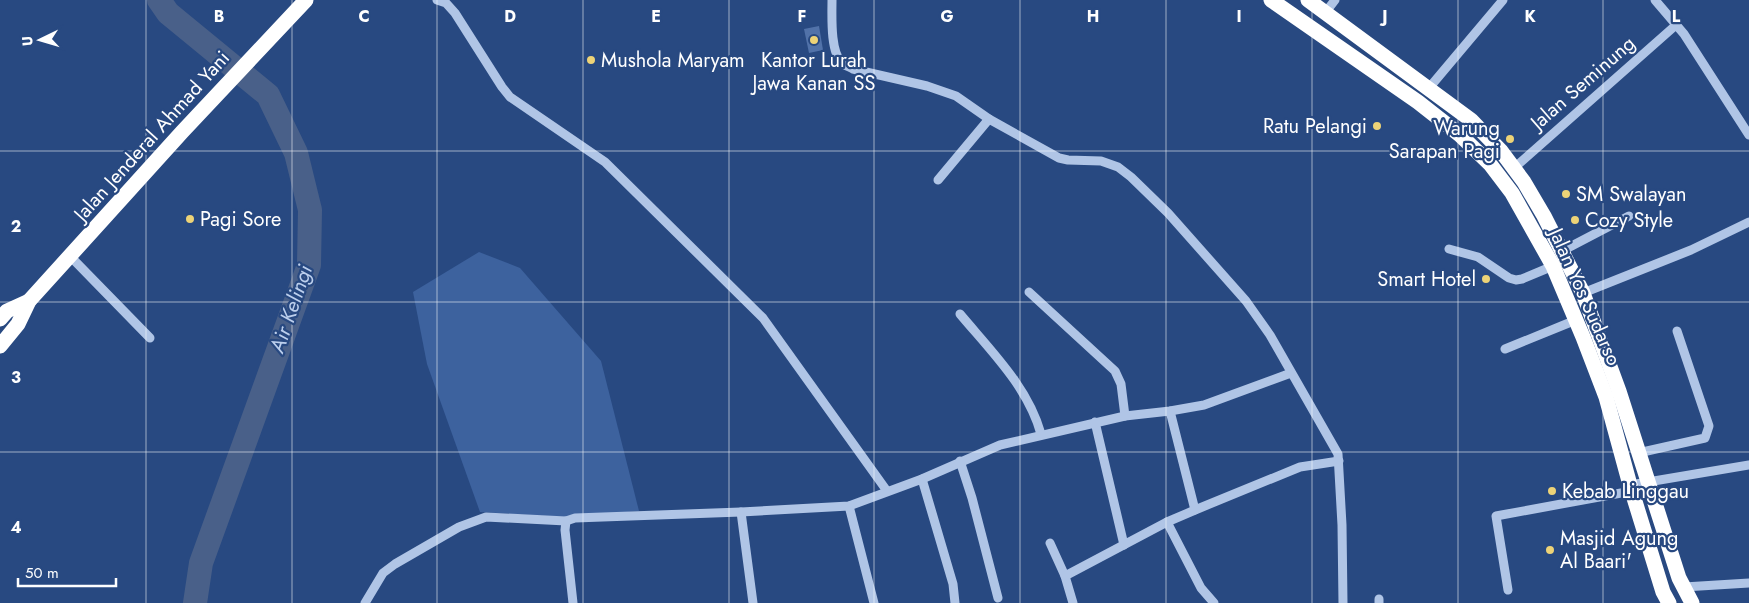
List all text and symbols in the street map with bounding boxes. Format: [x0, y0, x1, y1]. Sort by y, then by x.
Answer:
text: B [214, 5, 224, 28]
text: C [358, 5, 370, 28]
text: D [504, 5, 516, 28]
text: E [651, 5, 661, 28]
text: F [798, 5, 806, 28]
text: G [940, 5, 954, 28]
text: H [1087, 5, 1099, 28]
text: I [1236, 5, 1242, 28]
text: J [1379, 5, 1388, 28]
text: K [1524, 5, 1536, 28]
text: L [1672, 5, 1681, 28]
north arrow [15, 15, 65, 65]
street label: Jalan Seminung [1522, 29, 1642, 139]
marker: Kantor Lurah Jawa Kanan SS [808, 34, 820, 46]
text: U [17, 35, 37, 47]
street label: Jalan Jenderal Ahmad Yani [65, 44, 237, 230]
place label: Mushola Maryam [601, 46, 745, 75]
place label: Kantor Lurah Jawa Kanan SS [750, 46, 876, 98]
marker: Mushola Maryam [585, 54, 597, 66]
place label: Ratu Pelangi [1263, 112, 1367, 141]
place label: Warung Sarapan Pagi [1389, 114, 1500, 166]
marker: Ratu Pelangi [1371, 120, 1383, 132]
marker: Warung Sarapan Pagi [1504, 133, 1516, 145]
place label: SM Swalayan [1576, 180, 1686, 209]
marker: SM Swalayan [1560, 188, 1572, 200]
place label: Pagi Sore [200, 205, 281, 234]
place label: Cozy Style [1585, 206, 1673, 235]
marker: Pagi Sore [184, 213, 196, 225]
marker: Cozy Style [1569, 214, 1581, 226]
text: 2 [11, 215, 21, 238]
street label: Jalan Yos Sudarso [1541, 221, 1628, 370]
water label: Air Kelingi [262, 260, 320, 358]
place label: Smart Hotel [1377, 265, 1476, 294]
marker: Smart Hotel [1480, 273, 1492, 285]
text: 3 [11, 366, 21, 389]
place label: Kebab Linggau [1562, 477, 1689, 506]
marker: Kebab Linggau [1546, 485, 1558, 497]
text: 4 [10, 516, 22, 539]
place label: Masjid Agung Al Baari' [1560, 524, 1678, 576]
marker: Masjid Agung Al Baari' [1544, 544, 1556, 556]
scale bar [18, 556, 115, 588]
text: 50 m [25, 562, 59, 584]

